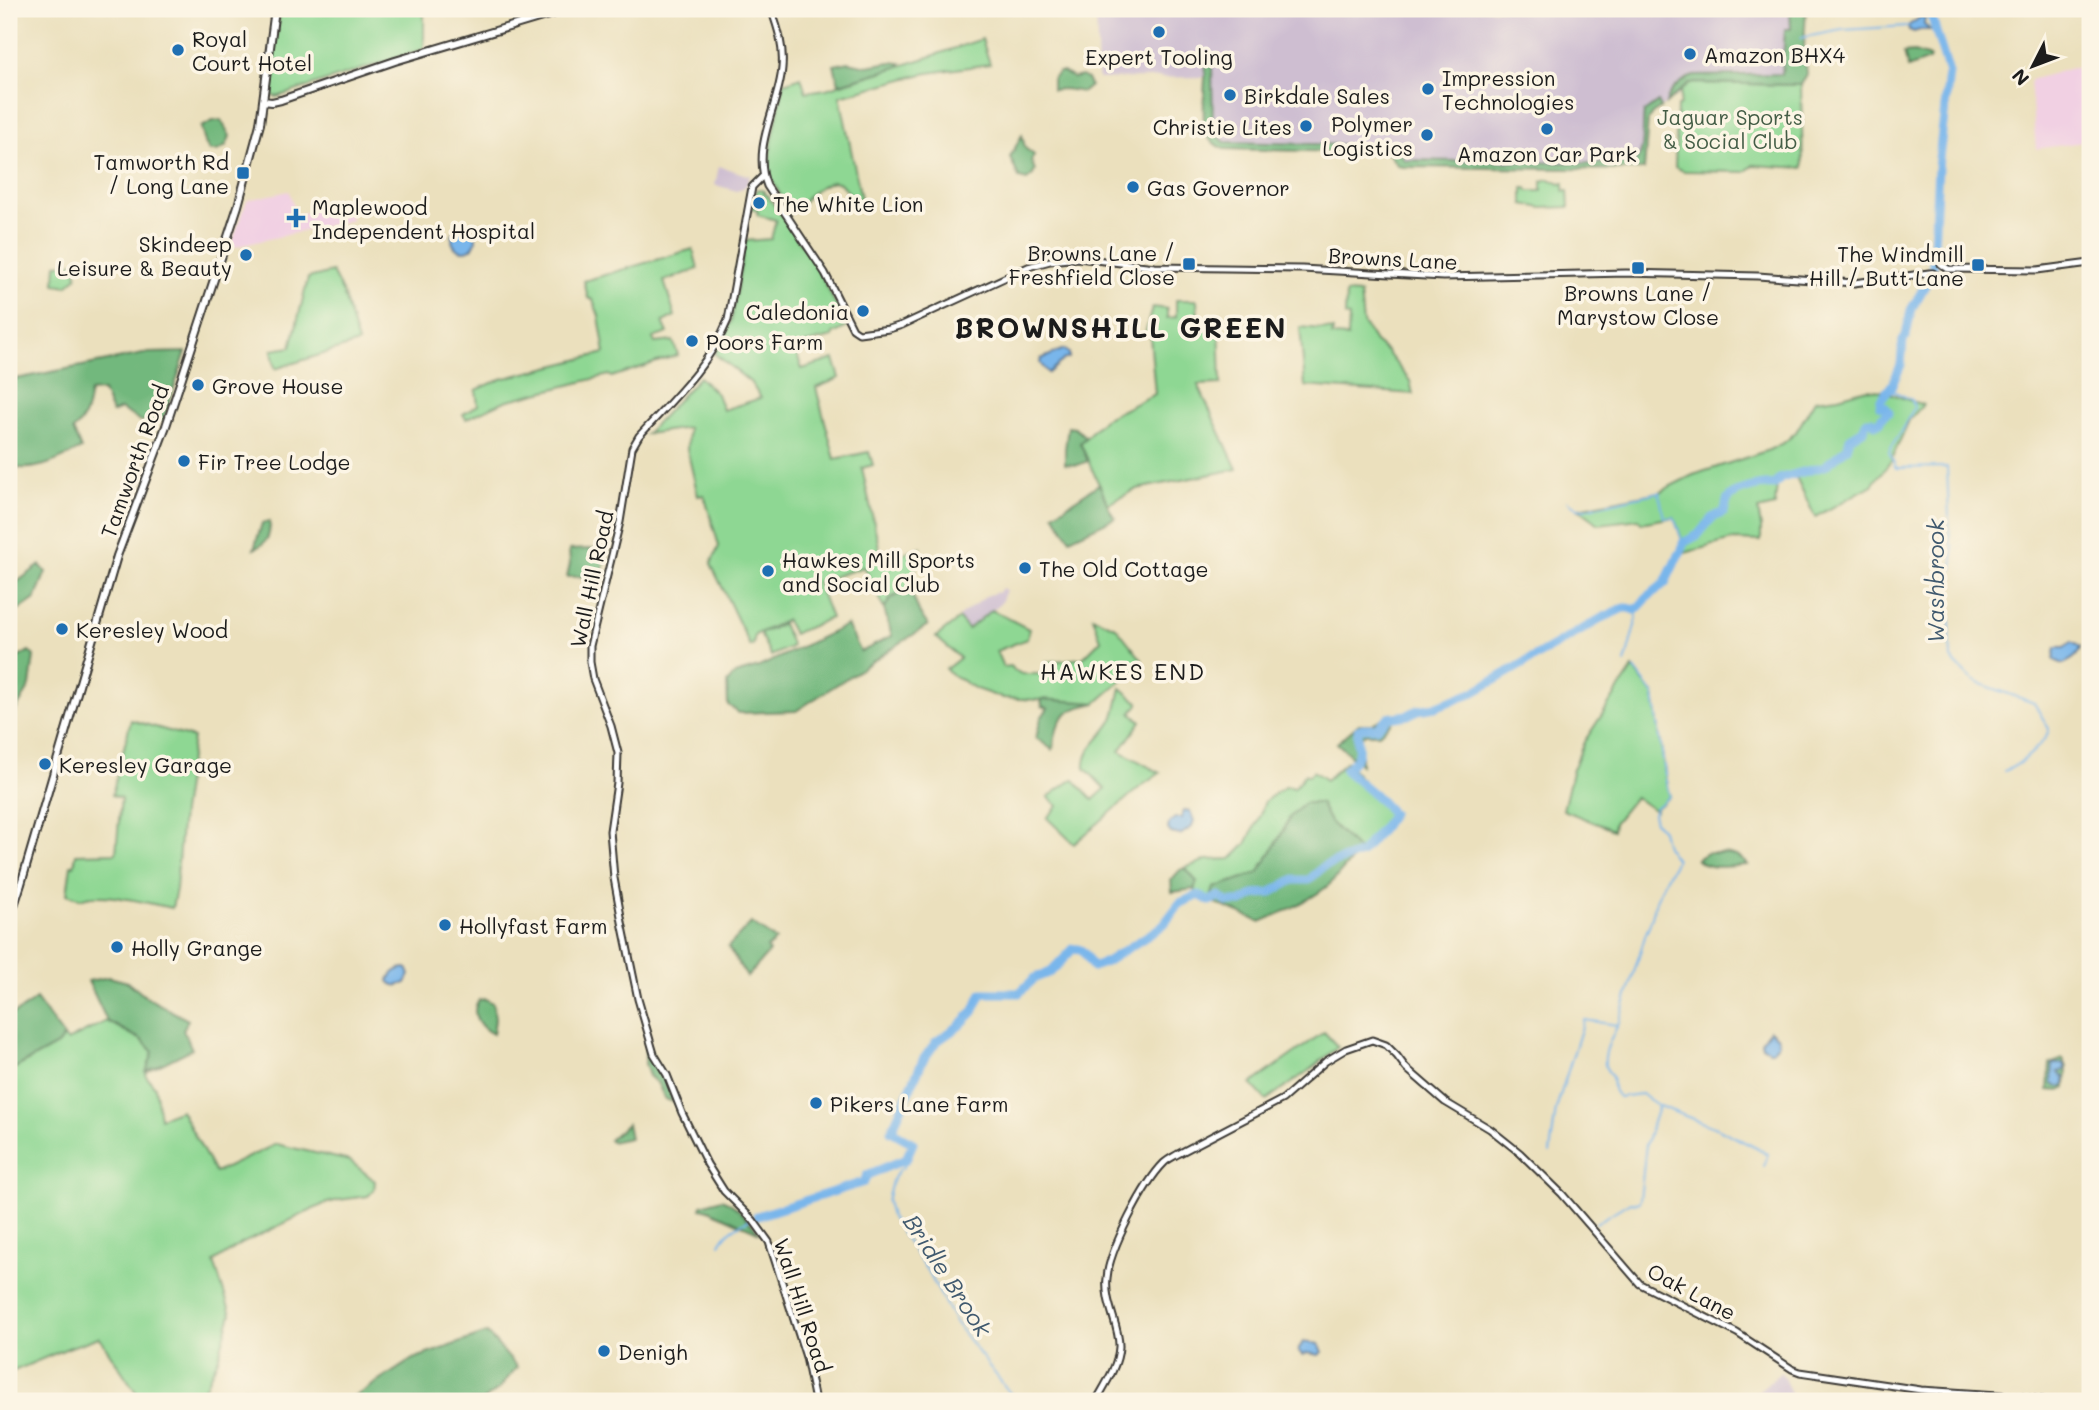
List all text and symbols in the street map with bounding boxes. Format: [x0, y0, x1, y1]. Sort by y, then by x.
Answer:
marker: Expert Tooling [1151, 24, 1167, 40]
place label: Royal Court Hotel [192, 25, 312, 76]
north arrow [1997, 32, 2068, 102]
place label: Amazon BHX4 [1704, 41, 1846, 68]
marker: Royal Court Hotel [170, 42, 186, 58]
place label: Expert Tooling [1085, 43, 1233, 70]
marker: Amazon BHX4 [1682, 46, 1698, 62]
place label: Impression Technologies [1442, 64, 1575, 115]
text: N [2006, 64, 2034, 91]
marker: Impression Technologies [1420, 81, 1436, 97]
place label: Birkdale Sales [1244, 82, 1390, 109]
marker: Birkdale Sales [1222, 87, 1238, 103]
park label: Jaguar Sports & Social Club [1657, 103, 1803, 154]
place label: Polymer Logistics [1322, 110, 1413, 161]
place label: Christie Lites [1153, 113, 1292, 140]
marker: Christie Lites [1298, 118, 1314, 134]
marker: Amazon Car Park [1539, 121, 1555, 137]
marker: Polymer Logistics [1419, 127, 1435, 143]
place label: Amazon Car Park [1457, 140, 1637, 167]
place label: Tamworth Rd / Long Lane [94, 148, 229, 199]
marker: Tamworth Rd / Long Lane [235, 165, 251, 181]
place label: Gas Governor [1147, 174, 1290, 201]
marker: Gas Governor [1125, 179, 1141, 195]
place label: The White Lion [773, 190, 924, 217]
place label: Maplewood Independent Hospital [312, 193, 535, 244]
marker: The White Lion [751, 195, 767, 211]
marker: Maplewood Independent Hospital [286, 208, 306, 228]
place label: Skindeep Leisure & Beauty [57, 230, 232, 281]
place label: Browns Lane / Freshfield Close [1009, 239, 1175, 290]
place label: The Windmill Hill / Butt Lane [1809, 240, 1964, 291]
street label: Browns Lane [1328, 241, 1458, 275]
marker: Skindeep Leisure & Beauty [238, 247, 254, 263]
marker: Browns Lane / Freshfield Close [1181, 256, 1197, 272]
marker: The Windmill Hill / Butt Lane [1970, 257, 1986, 273]
marker: Browns Lane / Marystow Close [1630, 260, 1646, 276]
place label: Browns Lane / Marystow Close [1557, 279, 1719, 330]
place label: Caledonia [746, 298, 849, 325]
marker: Caledonia [855, 303, 871, 319]
district label: BROWNSHILL GREEN [954, 309, 1288, 345]
place label: Poors Farm [706, 328, 823, 355]
marker: Poors Farm [684, 333, 700, 349]
place label: Grove House [212, 372, 344, 399]
marker: Grove House [190, 377, 206, 393]
street label: Tamworth Road [94, 381, 174, 541]
place label: Fir Tree Lodge [198, 448, 350, 475]
marker: Fir Tree Lodge [176, 453, 192, 469]
street label: Wall Hill Road [563, 508, 619, 650]
water label: Washbrook [1920, 518, 1950, 643]
place label: Hawkes Mill Sports and Social Club [782, 546, 975, 597]
place label: The Old Cottage [1039, 555, 1208, 582]
marker: The Old Cottage [1017, 560, 1033, 576]
marker: Hawkes Mill Sports and Social Club [760, 563, 776, 579]
place label: Keresley Wood [76, 616, 228, 643]
marker: Keresley Wood [54, 621, 70, 637]
district label: HAWKES END [1040, 656, 1206, 686]
place label: Keresley Garage [59, 751, 232, 778]
marker: Keresley Garage [37, 756, 53, 772]
place label: Hollyfast Farm [459, 912, 607, 939]
marker: Hollyfast Farm [437, 917, 453, 933]
place label: Holly Grange [131, 934, 263, 961]
marker: Holly Grange [109, 939, 125, 955]
place label: Pikers Lane Farm [830, 1090, 1008, 1117]
marker: Pikers Lane Farm [808, 1095, 824, 1111]
water label: Bridle Brook [897, 1208, 999, 1343]
street label: Wall Hill Road [769, 1234, 837, 1376]
street label: Oak Lane [1643, 1256, 1741, 1326]
place label: Denigh [618, 1338, 688, 1365]
marker: Denigh [596, 1343, 612, 1359]

